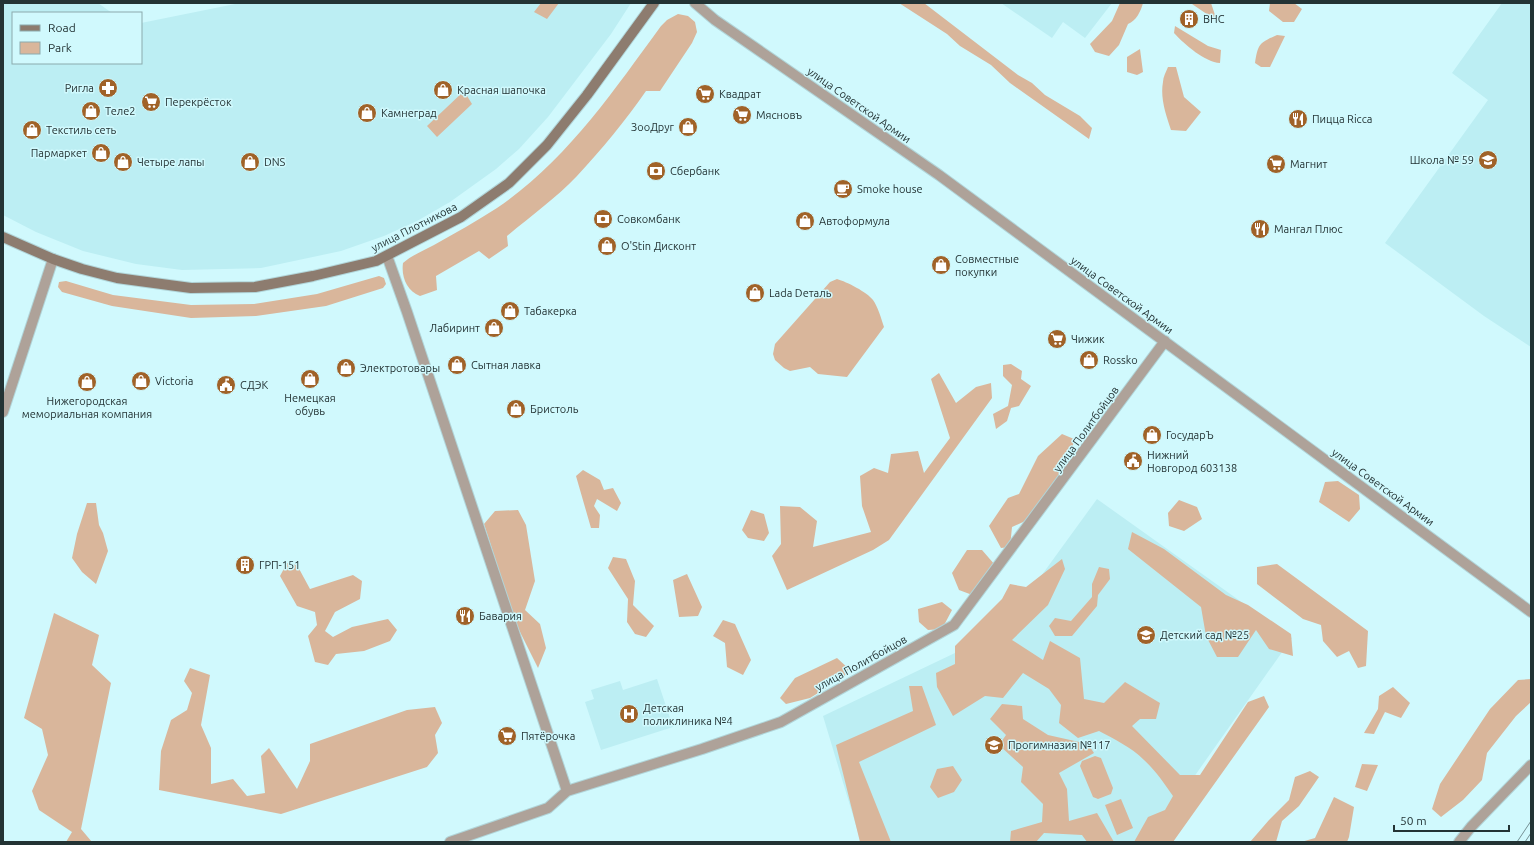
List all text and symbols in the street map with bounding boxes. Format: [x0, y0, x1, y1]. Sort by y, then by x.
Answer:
building icon: ВНС [1178, 8, 1200, 30]
legend [12, 12, 142, 64]
place label: ВНС [1203, 13, 1225, 25]
text: Road [48, 21, 76, 34]
text: Park [48, 41, 72, 54]
street label: улица Советской Армии [805, 65, 913, 145]
pharmacy icon: Ригла [97, 77, 119, 99]
shop icon: Красная шапочка [432, 79, 454, 101]
place label: Ригла [65, 82, 94, 94]
supermarket icon: Квадрат [694, 83, 716, 105]
place label: Красная шапочка [457, 84, 546, 96]
place label: Квадрат [719, 88, 761, 100]
supermarket icon: Перекрёсток [140, 91, 162, 113]
place label: Перекрёсток [165, 96, 232, 108]
shop icon: Теле2 [80, 100, 102, 122]
shop icon: Камнеград [356, 102, 378, 124]
supermarket icon: Мясновъ [731, 104, 753, 126]
place label: Теле2 [105, 105, 135, 117]
place label: Камнеград [381, 107, 437, 119]
restaurant icon: Пицца Ricca [1287, 108, 1309, 130]
place label: Мясновъ [756, 109, 803, 121]
place label: Пицца Ricca [1312, 113, 1372, 125]
shop icon: ЗооДруг [677, 116, 699, 138]
shop icon: Текстиль сеть [21, 119, 43, 141]
place label: ЗооДруг [631, 121, 675, 133]
place label: Текстиль сеть [46, 124, 117, 136]
shop icon: Пармаркет [90, 142, 112, 164]
place label: Пармаркет [31, 147, 87, 159]
school or university icon: Школа № 59 [1477, 149, 1499, 171]
shop icon: Четыре лапы [112, 151, 134, 173]
shop icon: DNS [239, 151, 261, 173]
supermarket icon: Магнит [1265, 153, 1287, 175]
place label: Школа № 59 [1410, 154, 1474, 166]
place label: Четыре лапы [137, 156, 205, 168]
place label: DNS [264, 156, 286, 168]
place label: Магнит [1290, 158, 1328, 170]
bank icon: Сбербанк [645, 160, 667, 182]
place label: Сбербанк [670, 165, 720, 177]
cafe icon: Smoke house [832, 178, 854, 200]
place label: Smoke house [857, 183, 923, 195]
street label: улица Плотникова [369, 200, 459, 254]
bank icon: Совкомбанк [592, 208, 614, 230]
shop icon: Автоформула [794, 210, 816, 232]
place label: Совкомбанк [617, 213, 681, 225]
place label: Автоформула [819, 215, 890, 227]
restaurant icon: Мангал Плюс [1249, 218, 1271, 240]
place label: Мангал Плюс [1274, 223, 1343, 235]
shop icon: O'Stin Дисконт [596, 235, 618, 257]
place label: O'Stin Дисконт [621, 240, 696, 252]
place label: Совместные покупки [955, 253, 1019, 278]
shop icon: Совместные покупки [930, 254, 952, 276]
street label: улица Советской Армии [1069, 254, 1175, 336]
shop icon: Lada Dеталь [744, 282, 766, 304]
place label: Lada Dеталь [769, 287, 832, 299]
shop icon: Табакерка [499, 300, 521, 322]
place label: Табакерка [524, 305, 577, 317]
shop icon: Лабиринт [483, 317, 505, 339]
place label: Лабиринт [430, 322, 480, 334]
supermarket icon: Чижик [1046, 328, 1068, 350]
place label: Чижик [1071, 333, 1105, 345]
shop icon: Rossko [1078, 349, 1100, 371]
shop icon: Сытная лавка [446, 354, 468, 376]
place label: Rossko [1103, 354, 1138, 366]
shop icon: Электротовары [335, 357, 357, 379]
place label: Сытная лавка [471, 359, 541, 371]
place label: Электротовары [360, 362, 440, 374]
shop icon: Немецкая обувь [299, 368, 321, 390]
shop icon: Victoria [130, 370, 152, 392]
shop icon: Нижегородская мемориальная компания [76, 371, 98, 393]
public building icon: СДЭК [215, 374, 237, 396]
place label: Victoria [155, 375, 193, 387]
place label: СДЭК [240, 379, 268, 391]
street label: улица Политбойцов [1051, 384, 1121, 474]
place label: Немецкая обувь [284, 392, 336, 417]
place label: Нижегородская мемориальная компания [22, 395, 152, 420]
shop icon: Бристоль [505, 398, 527, 420]
place label: Бристоль [530, 403, 579, 415]
shop icon: ГосударЪ [1141, 424, 1163, 446]
place label: ГосударЪ [1166, 429, 1214, 441]
street label: улица Советской Армии [1330, 446, 1436, 528]
place label: Нижний Новгород 603138 [1147, 449, 1237, 474]
public building icon: Нижний Новгород 603138 [1122, 450, 1144, 472]
building icon: ГРП-151 [234, 554, 256, 576]
place label: ГРП-151 [259, 559, 300, 571]
restaurant icon: Бавария [454, 605, 476, 627]
place label: Бавария [479, 610, 522, 622]
school or university icon: Детский сад №25 [1135, 624, 1157, 646]
place label: Детский сад №25 [1160, 629, 1249, 641]
street label: улица Политбойцов [813, 633, 909, 693]
place label: Детская поликлиника №4 [643, 702, 733, 727]
hospital icon: Детская поликлиника №4 [618, 703, 640, 725]
supermarket icon: Пятёрочка [496, 725, 518, 747]
place label: Пятёрочка [521, 730, 575, 742]
school or university icon: Прогимназия №117 [983, 734, 1005, 756]
place label: Прогимназия №117 [1008, 739, 1110, 751]
scale bar [1394, 807, 1509, 833]
text: 50 m [1400, 814, 1427, 827]

